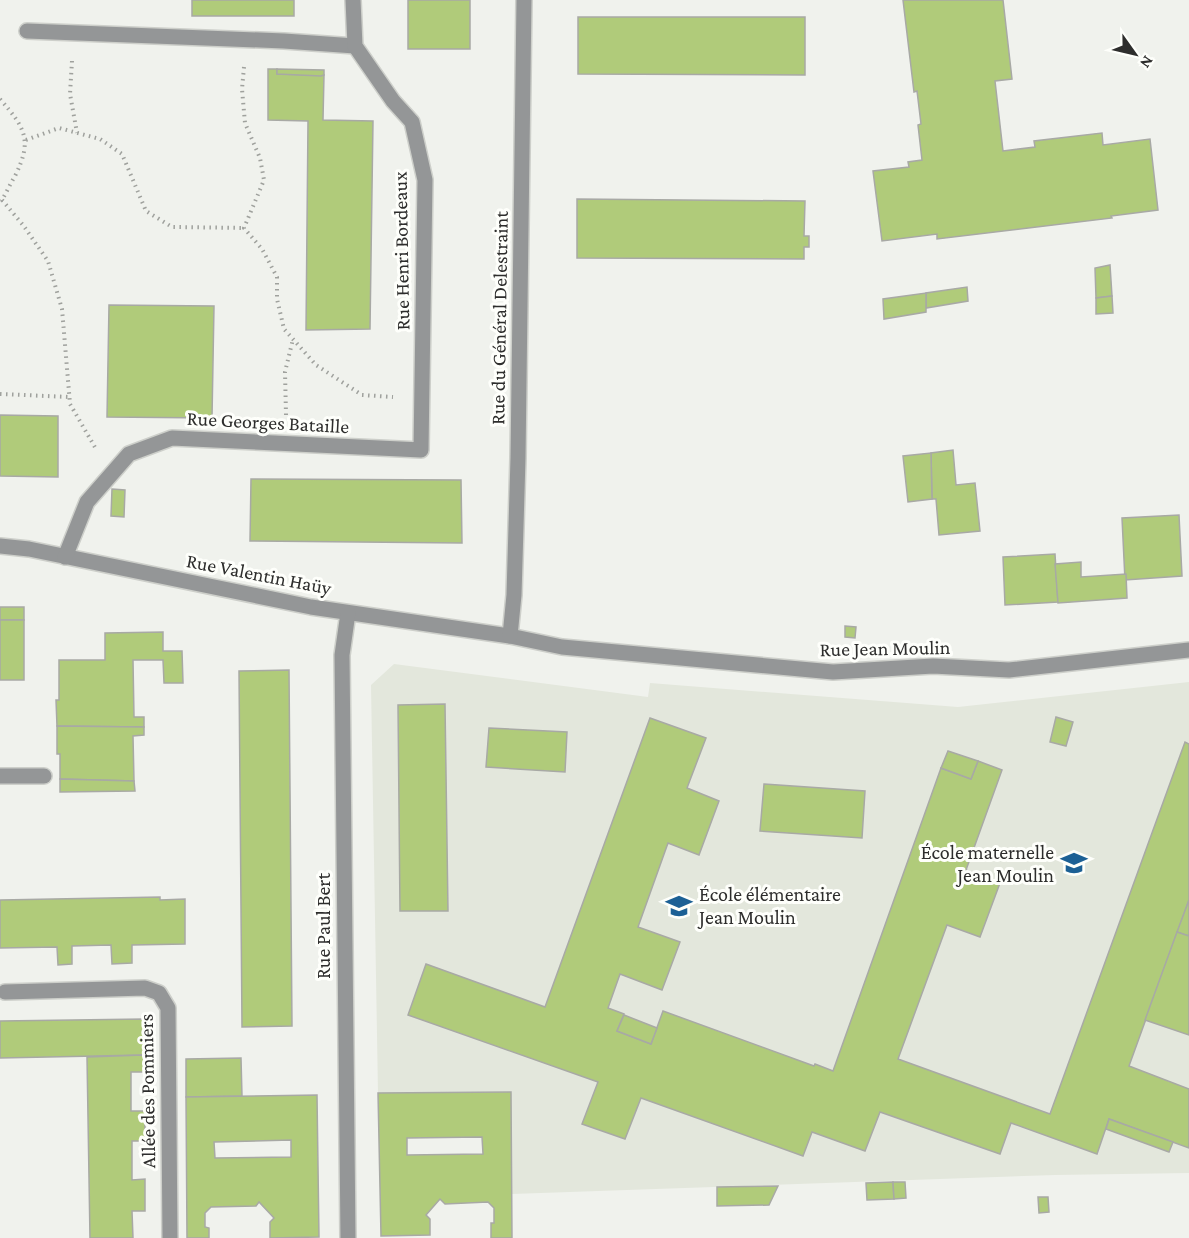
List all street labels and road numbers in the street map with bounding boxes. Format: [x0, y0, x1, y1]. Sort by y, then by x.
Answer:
street label: Rue Henri Bordeaux [389, 171, 413, 331]
street label: Rue du Général Delestraint [486, 210, 512, 425]
street label: Rue Georges Bataille [186, 407, 350, 438]
street label: Rue Valentin Haüy [185, 549, 334, 600]
street label: Rue Jean Moulin [819, 636, 951, 661]
street label: Rue Paul Bert [312, 873, 334, 979]
street label: Allée des Pommiers [135, 1013, 159, 1169]

